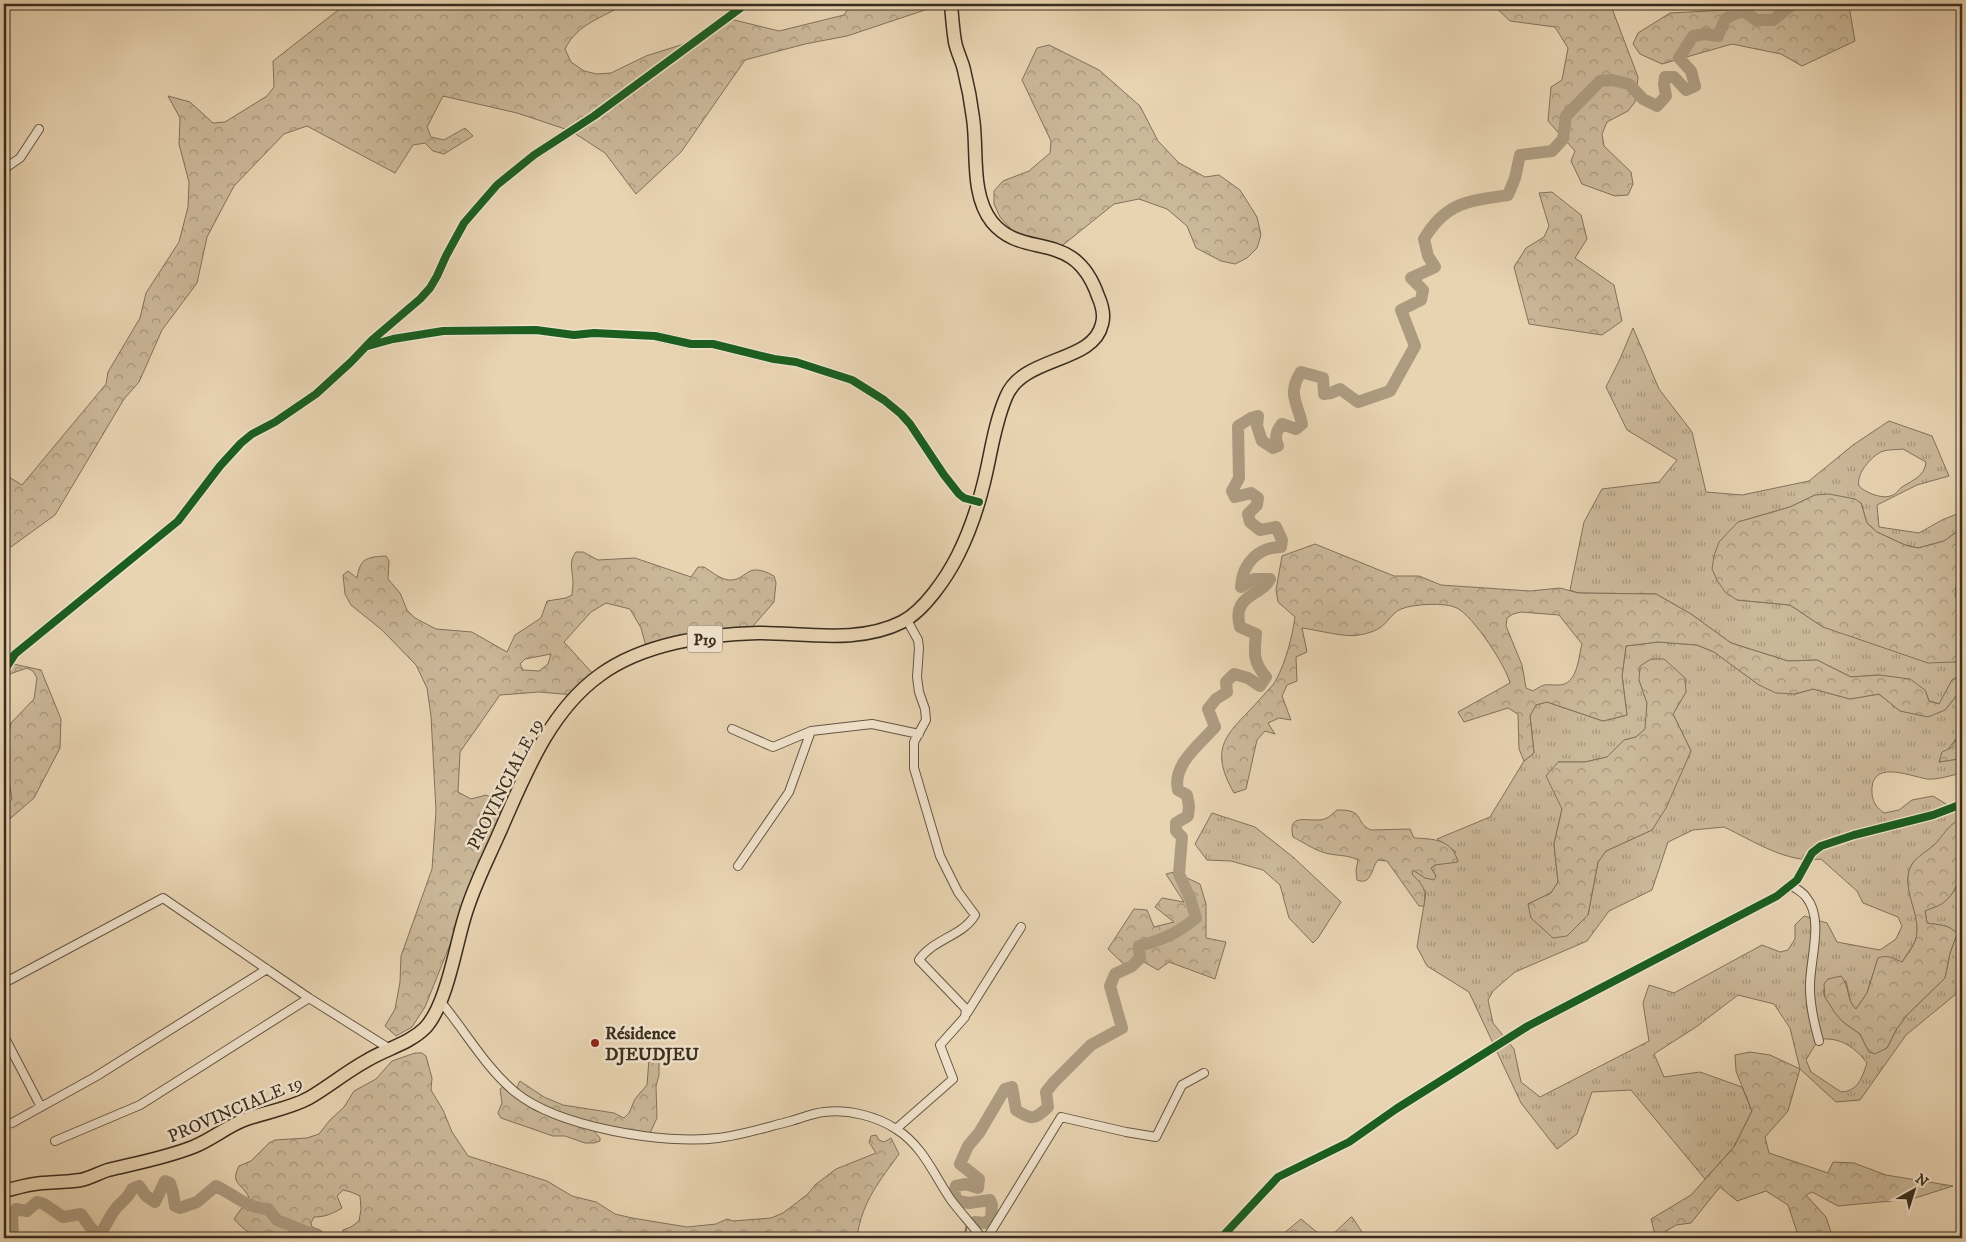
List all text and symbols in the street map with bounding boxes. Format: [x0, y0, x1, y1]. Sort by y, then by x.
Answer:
road number: P19 [688, 626, 722, 652]
street label: PROVINCIALE 19 [463, 715, 548, 854]
place label: Résidence DJEUDJEU [605, 1023, 699, 1066]
marker: Résidence DJEUDJEU [589, 1037, 601, 1049]
street label: PROVINCIALE 19 [165, 1072, 306, 1148]
north arrow [1888, 1164, 1938, 1214]
text: N [1911, 1170, 1932, 1192]

